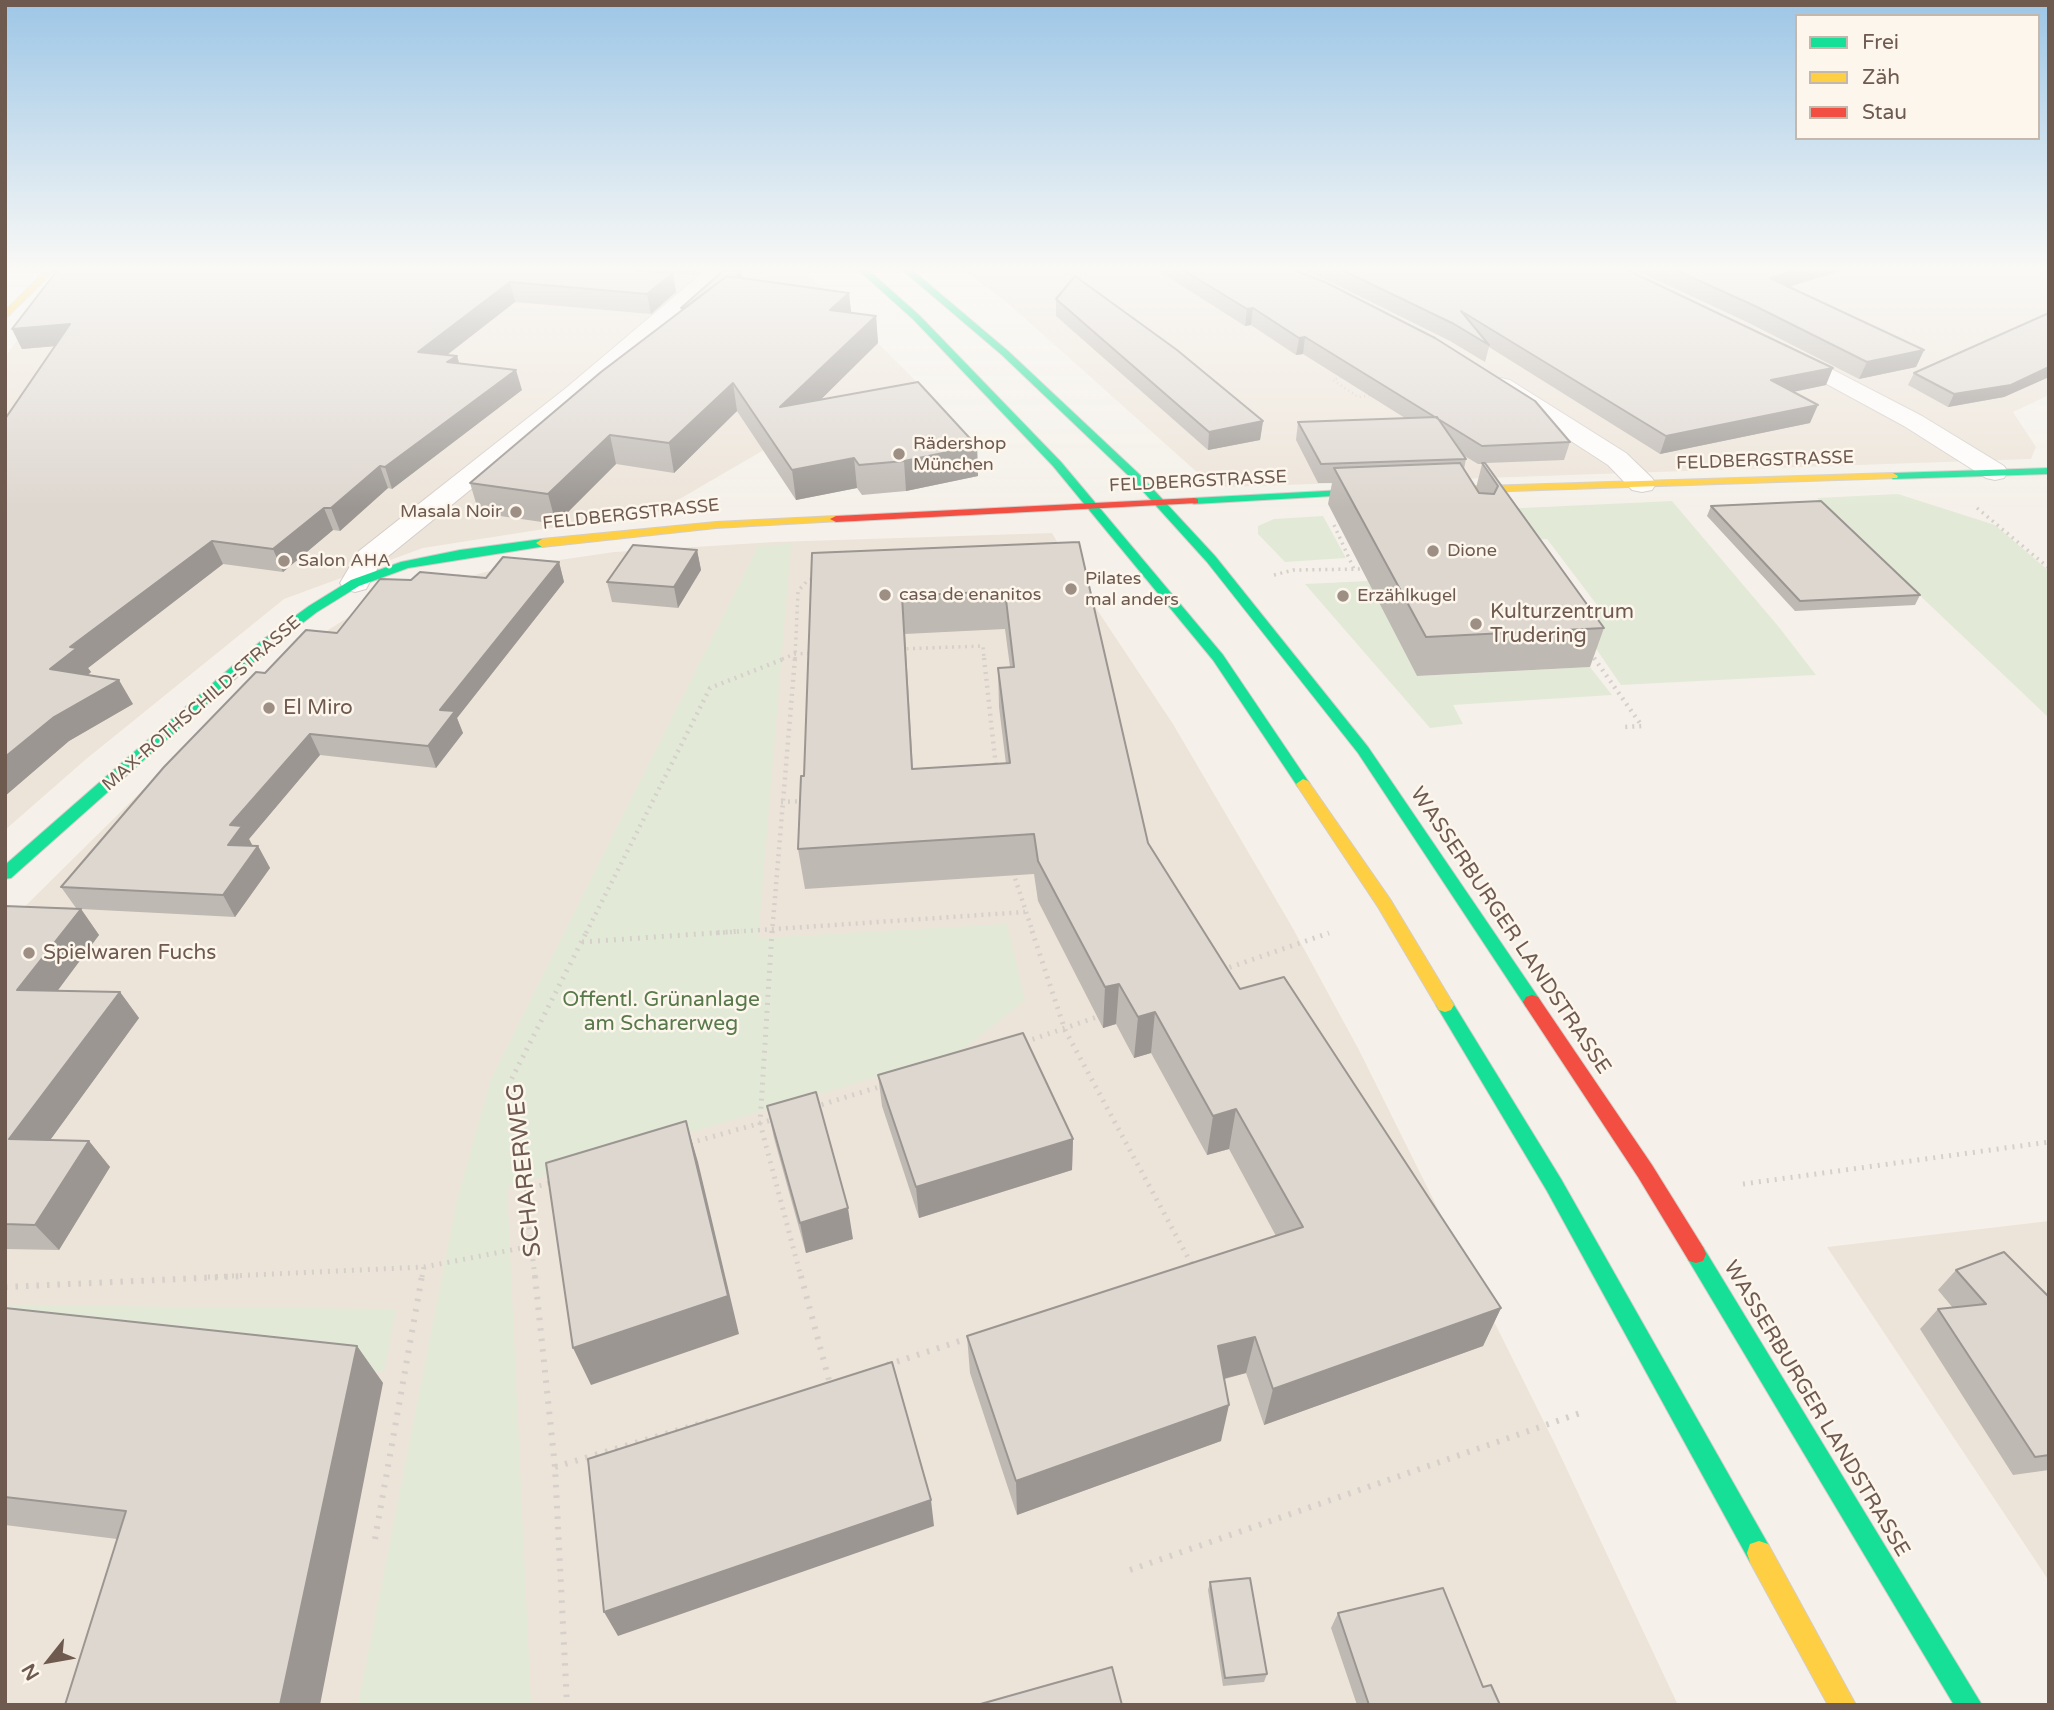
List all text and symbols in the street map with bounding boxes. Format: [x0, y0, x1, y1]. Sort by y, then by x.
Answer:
legend [1795, 14, 2040, 140]
text: Frei [1862, 30, 1899, 55]
text: Zäh [1862, 65, 1900, 90]
text: Stau [1862, 100, 1907, 125]
place label: Rädershop München [913, 433, 1006, 476]
marker: Rädershop München [891, 446, 907, 462]
street label: FELDBERGSTRASSE [1676, 447, 1854, 475]
street label: FELDBERGSTRASSE [1109, 467, 1287, 497]
street label: FELDBERGSTRASSE [541, 495, 721, 535]
place label: Masala Noir [400, 501, 502, 523]
marker: Masala Noir [508, 504, 524, 520]
place label: Dione [1447, 540, 1497, 562]
marker: Dione [1425, 543, 1441, 559]
place label: Salon AHA [298, 550, 391, 572]
marker: Salon AHA [276, 553, 292, 569]
place label: Pilates mal anders [1085, 568, 1179, 610]
marker: Pilates mal anders [1063, 581, 1079, 597]
place label: casa de enanitos [899, 584, 1041, 606]
place label: Erzählkugel [1357, 585, 1457, 607]
marker: casa de enanitos [877, 587, 893, 603]
marker: Erzählkugel [1335, 588, 1351, 604]
place label: Kulturzentrum Trudering [1490, 599, 1634, 649]
street label: MAX-ROTHSCHILD-STRASSE [98, 612, 306, 796]
marker: Kulturzentrum Trudering [1468, 616, 1484, 632]
place label: El Miro [283, 695, 353, 721]
marker: El Miro [261, 700, 277, 716]
street label: WASSERBURGER LANDSTRASSE [1404, 783, 1616, 1079]
place label: Spielwaren Fuchs [43, 940, 216, 966]
marker: Spielwaren Fuchs [21, 945, 37, 961]
park label: Offentl. Grünanlage am Scharerweg [562, 987, 760, 1037]
street label: SCHARERWEG [502, 1082, 548, 1258]
street label: WASSERBURGER LANDSTRASSE [1717, 1256, 1915, 1562]
north arrow [14, 1626, 84, 1696]
text: N [18, 1660, 44, 1684]

